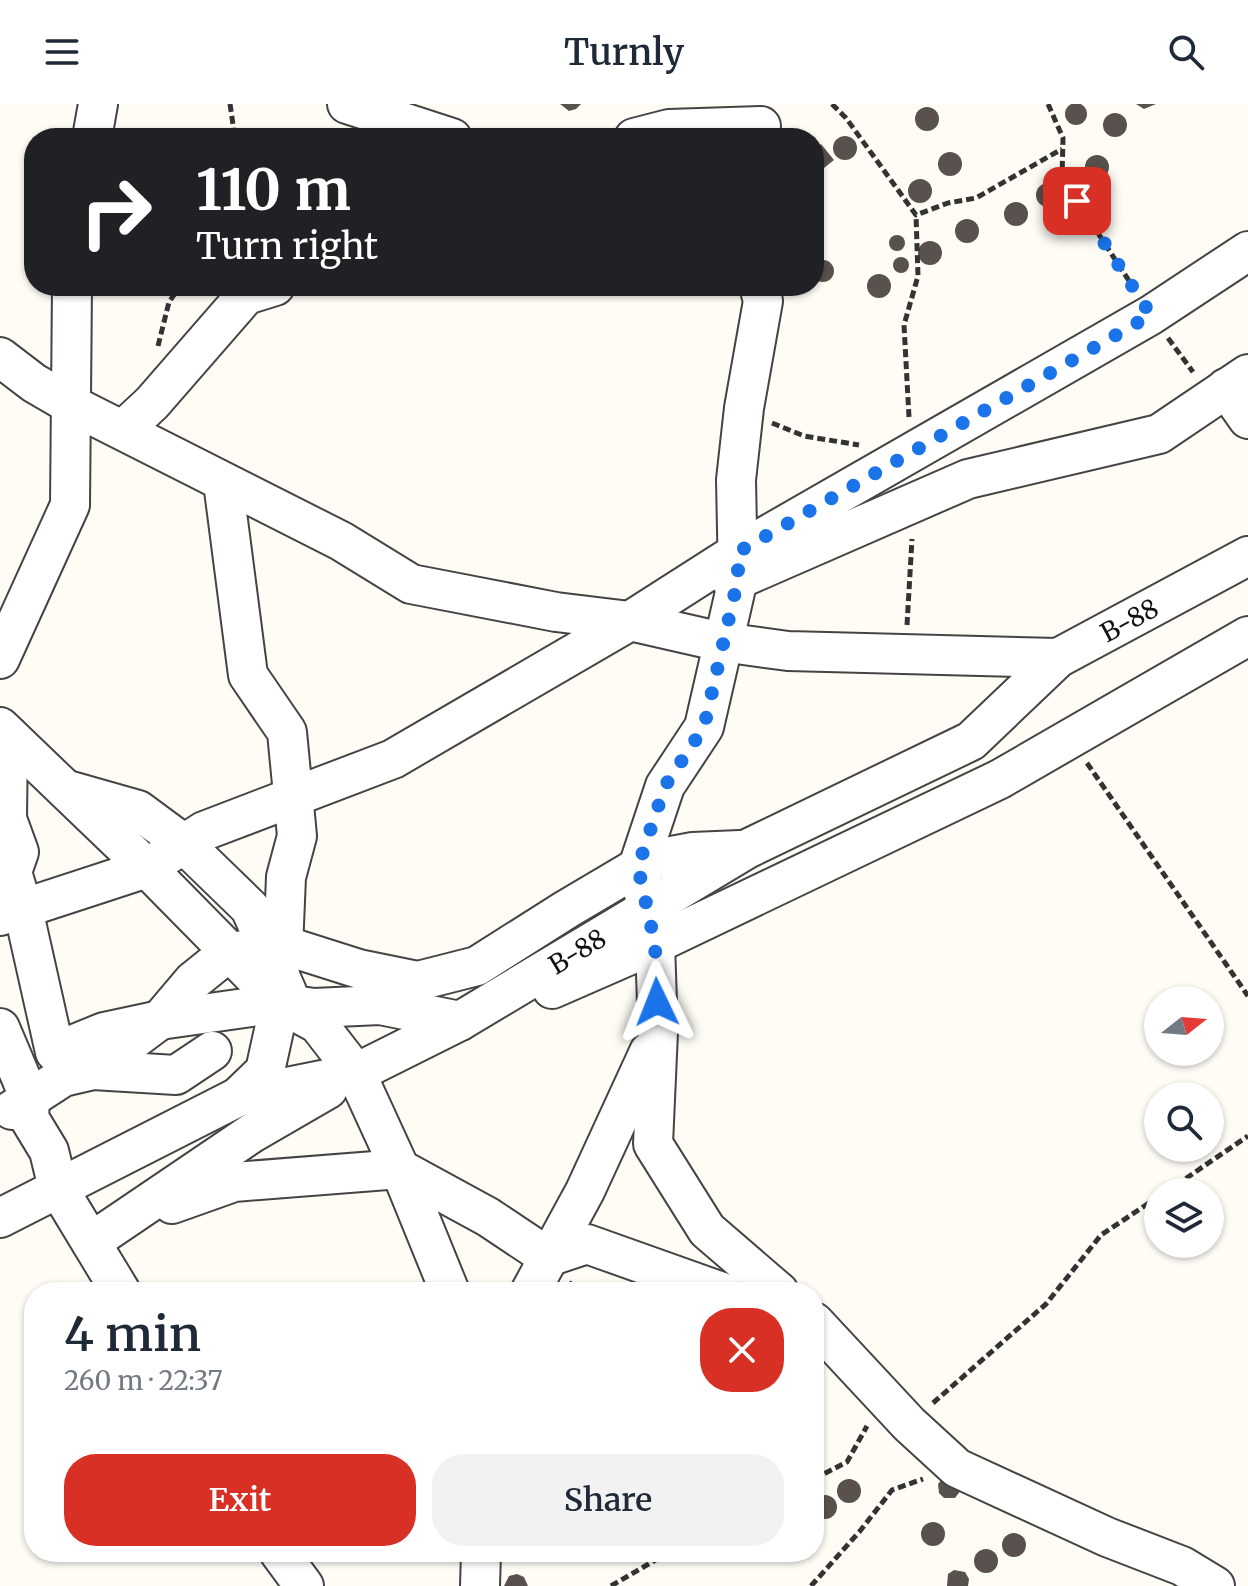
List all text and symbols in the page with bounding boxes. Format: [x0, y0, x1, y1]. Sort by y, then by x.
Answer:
icon: menu [40, 30, 84, 74]
text: Turnly [564, 30, 684, 75]
icon: search [1164, 30, 1208, 74]
text: 110 m [196, 155, 351, 225]
icon: right [64, 160, 168, 264]
pin [1043, 167, 1111, 235]
icon: arrive [1055, 179, 1099, 223]
text: Turn right [196, 224, 378, 269]
street label: B-88 [1095, 591, 1164, 649]
street label: B-88 [542, 921, 612, 981]
position arrow [615, 960, 699, 1044]
north arrow [1144, 986, 1224, 1066]
map controls [1144, 986, 1224, 1258]
button: search [1144, 1082, 1224, 1162]
button: layers [1144, 1178, 1224, 1258]
text: 4 min [64, 1304, 201, 1364]
button: close [700, 1308, 784, 1392]
text: 260 m · 22:37 [64, 1364, 223, 1397]
button: Exit [64, 1454, 416, 1546]
button: Share [432, 1454, 784, 1546]

